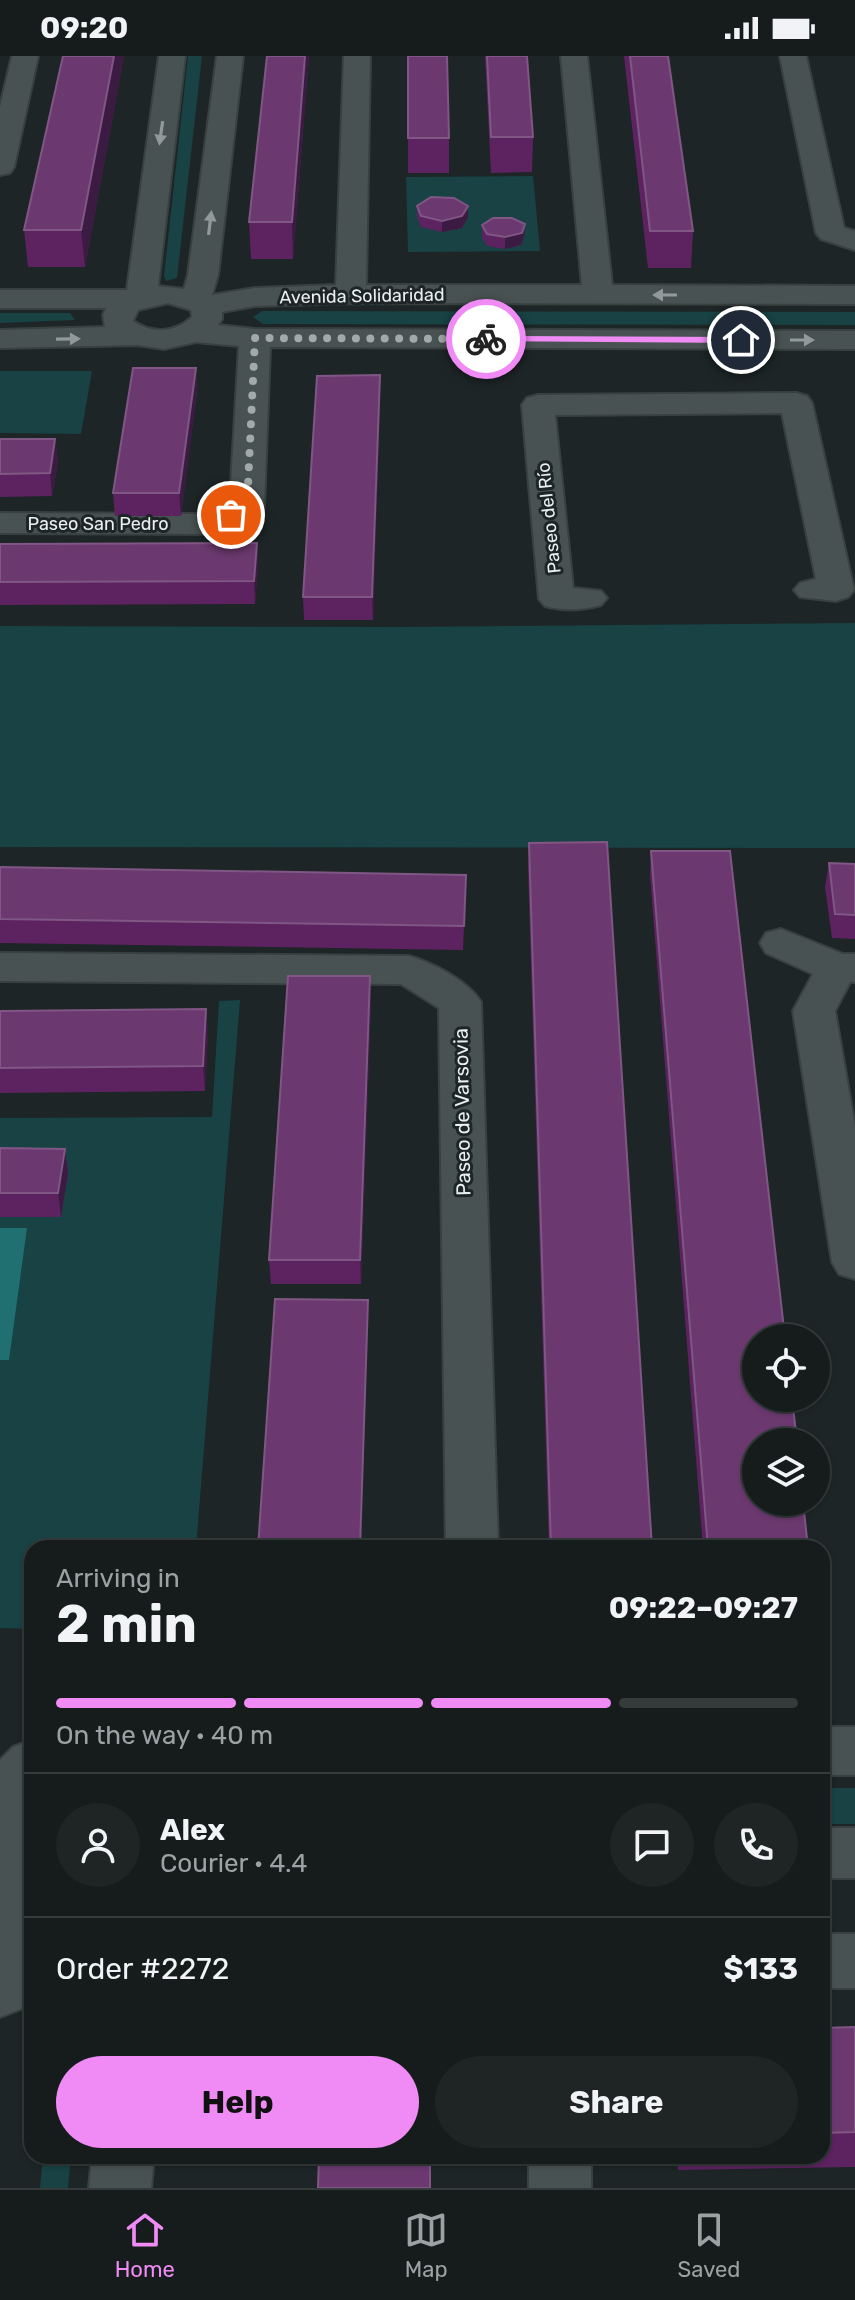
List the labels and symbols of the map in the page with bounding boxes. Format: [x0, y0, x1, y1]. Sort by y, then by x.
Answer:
one-way arrow [154, 121, 167, 146]
one-way arrow [203, 210, 216, 235]
street label: Avenida Solidaridad [279, 284, 445, 308]
one-way arrow [652, 289, 677, 301]
courier [446, 299, 526, 379]
pin [707, 306, 775, 374]
one-way arrow [56, 333, 81, 345]
one-way arrow [790, 334, 815, 346]
street label: Paseo del Río [532, 461, 566, 575]
pin [197, 481, 265, 549]
street label: Paseo San Pedro [28, 513, 169, 535]
street label: Paseo de Varsovia [449, 1028, 475, 1196]

